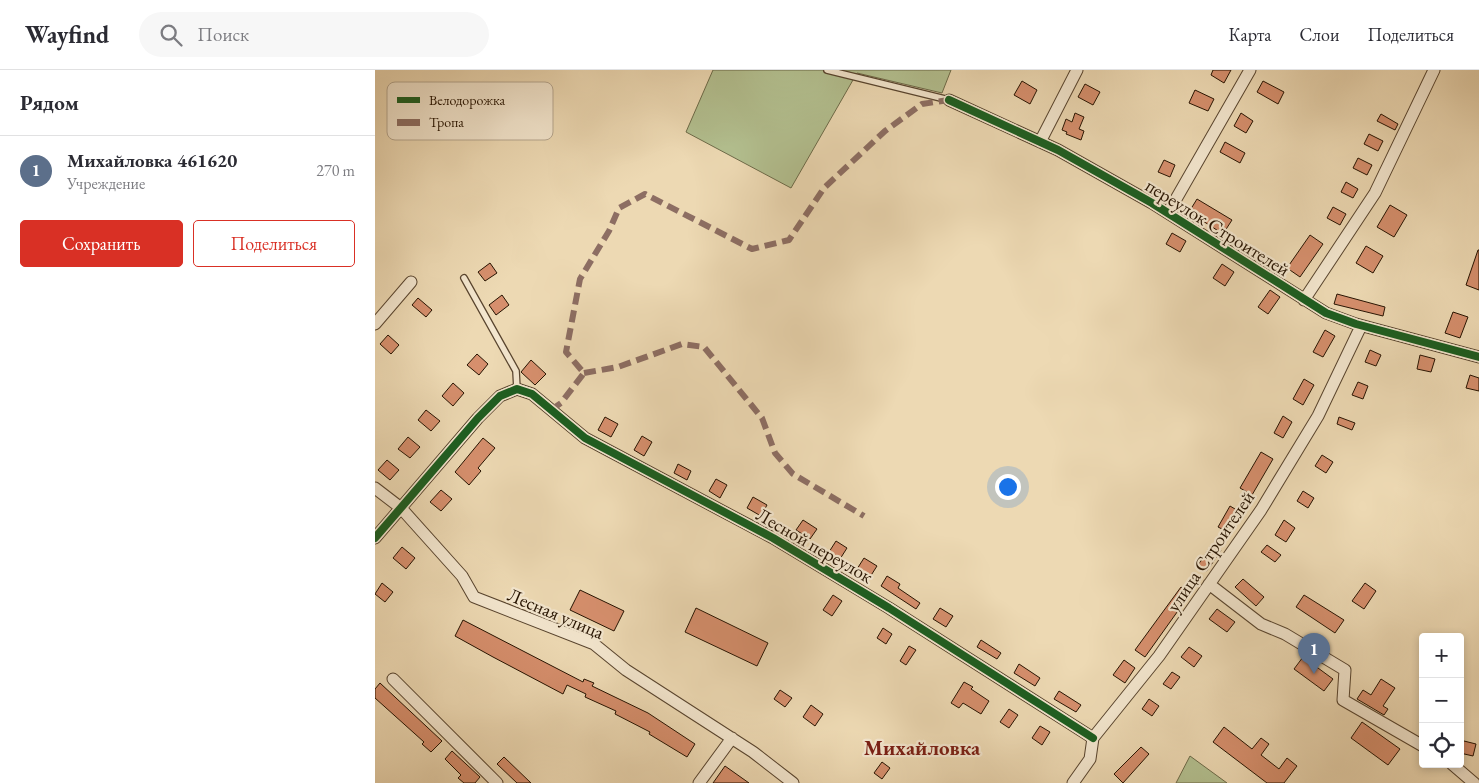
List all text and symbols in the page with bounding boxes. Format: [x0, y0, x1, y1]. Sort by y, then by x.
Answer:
search box [139, 12, 489, 57]
text: Wayfind [25, 19, 109, 50]
icon: search [157, 21, 185, 49]
text: Поиск [197, 22, 249, 47]
text: Карта [1229, 23, 1272, 46]
text: Слои [1300, 23, 1339, 46]
text: Поделиться [1367, 23, 1454, 46]
legend [387, 82, 553, 140]
text: Рядом [20, 89, 79, 116]
text: Велодорожка [429, 91, 505, 109]
text: Тропа [429, 113, 464, 131]
text: Михайловка 461620 [67, 148, 237, 173]
text: 1 [32, 160, 40, 181]
text: 270 m [316, 160, 355, 181]
text: Учреждение [67, 173, 145, 194]
street label: переулок Строителей [1141, 173, 1295, 282]
button: Сохранить [20, 220, 183, 267]
button: Поделиться [193, 220, 355, 267]
your location [995, 474, 1021, 500]
street label: улица Строителей [1161, 486, 1260, 617]
street label: Лесной переулок [752, 502, 878, 589]
street label: Лесная улица [504, 582, 608, 645]
pin: 1 [1298, 633, 1330, 674]
map controls [1419, 633, 1464, 768]
button: + [1419, 633, 1464, 678]
button: − [1419, 678, 1464, 723]
button: locate [1419, 723, 1464, 768]
district label: Михайловка [864, 734, 981, 761]

